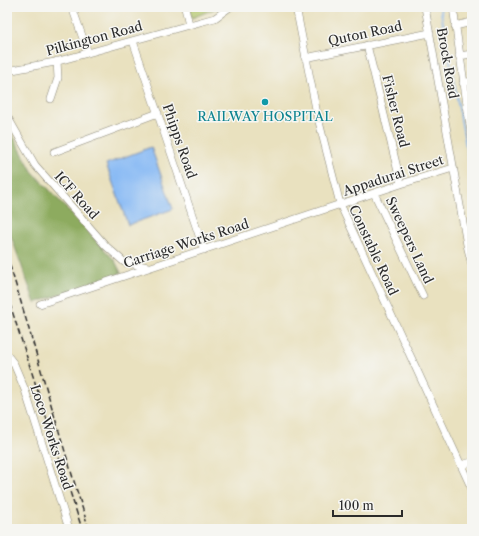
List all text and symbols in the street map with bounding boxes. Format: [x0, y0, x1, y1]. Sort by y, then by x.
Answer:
street label: Pilkington Road [44, 17, 144, 59]
street label: Quton Road [327, 17, 403, 49]
street label: Brock Road [434, 26, 462, 100]
street label: Fisher Road [379, 73, 413, 149]
marker: RAILWAY HOSPITAL [260, 97, 270, 107]
street label: Phipps Road [160, 102, 200, 181]
place label: RAILWAY HOSPITAL [197, 108, 333, 124]
street label: Appadurai Street [340, 151, 446, 199]
street label: ICF Road [52, 168, 103, 222]
street label: Sweepers Land [383, 194, 437, 286]
street label: Constable Road [346, 202, 402, 298]
street label: Carriage Works Road [121, 215, 251, 271]
street label: Loco Works Road [27, 382, 77, 492]
scale bar [333, 492, 402, 518]
text: 100 m [339, 498, 374, 513]

